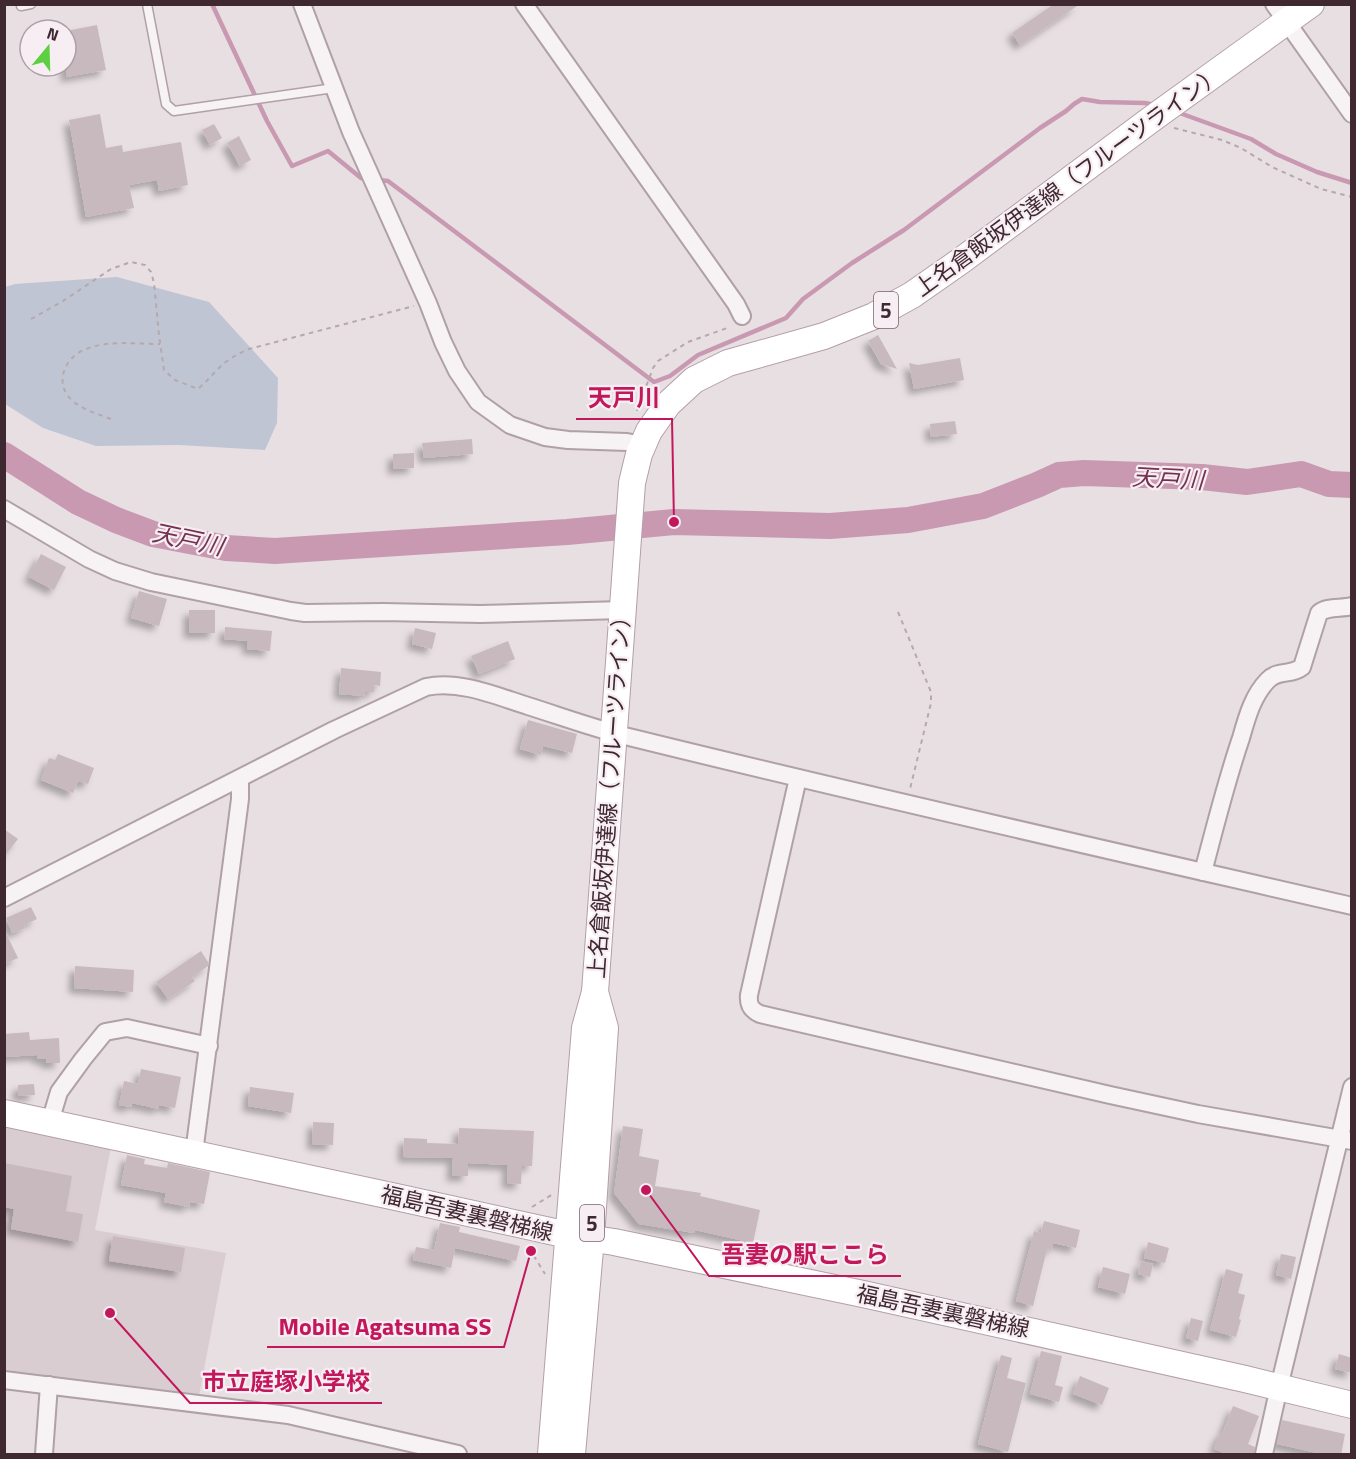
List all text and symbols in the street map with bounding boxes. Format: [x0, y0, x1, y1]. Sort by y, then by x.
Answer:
north arrow [18, 18, 78, 78]
text: N [44, 21, 62, 47]
street label: 上名倉飯坂伊達線（フルーツライン） [907, 57, 1229, 305]
road number: 5 [874, 292, 898, 328]
callout: 天戸川 [576, 377, 672, 419]
text: 天戸川 [588, 379, 660, 415]
water label: 天戸川 [1131, 458, 1208, 498]
water label: 天戸川 [149, 514, 230, 565]
street label: 上名倉飯坂伊達線（フルーツライン） [579, 604, 639, 980]
street label: 福島吾妻裏磐梯線 [377, 1177, 557, 1249]
road number: 5 [580, 1205, 604, 1241]
callout: 吾妻の駅ここら [709, 1234, 901, 1276]
text: 吾妻の駅ここら [721, 1236, 889, 1272]
street label: 福島吾妻裏磐梯線 [853, 1276, 1033, 1346]
callout: Mobile Agatsuma SS [267, 1305, 504, 1347]
text: Mobile Agatsuma SS [279, 1308, 491, 1344]
callout: 市立庭塚小学校 [190, 1361, 382, 1403]
text: 市立庭塚小学校 [202, 1363, 370, 1399]

